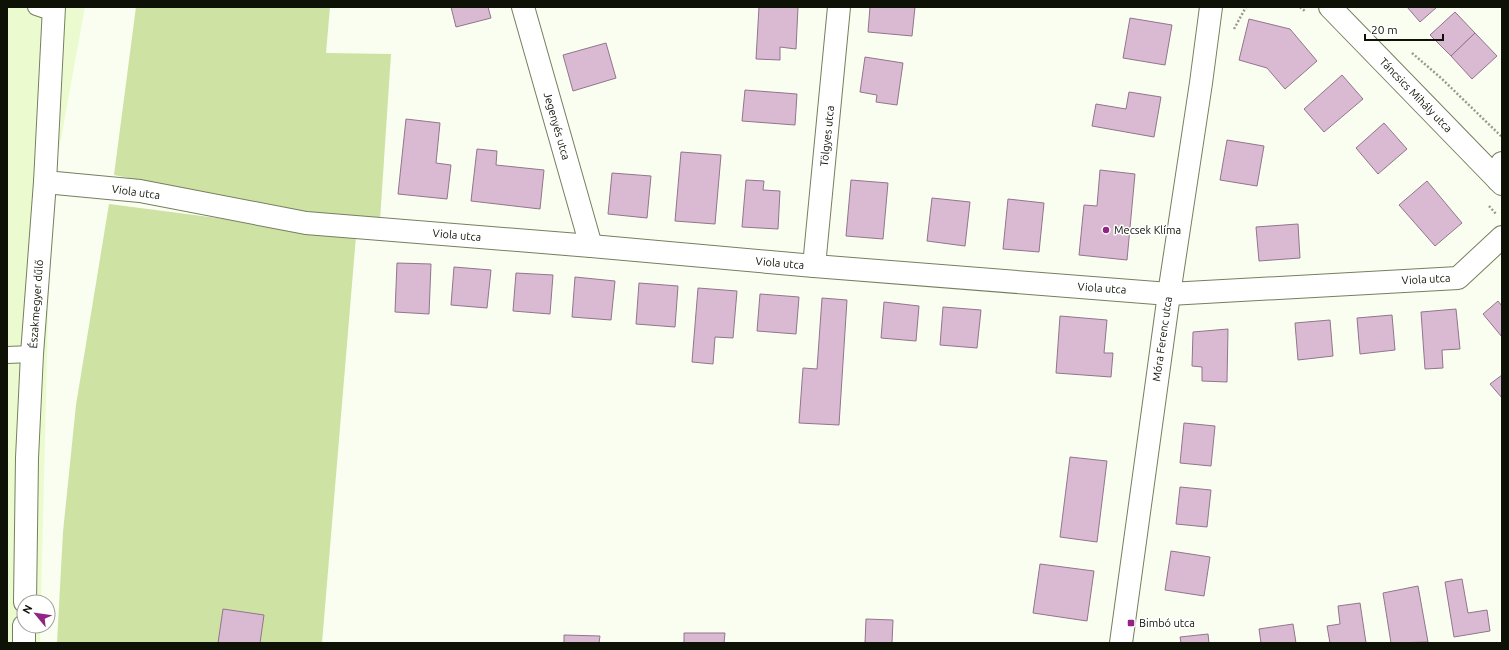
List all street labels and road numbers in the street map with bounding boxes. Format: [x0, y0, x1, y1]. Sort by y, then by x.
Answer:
street label: Táncsics Mihály utca [1377, 55, 1455, 135]
street label: Jegenyés utca [542, 91, 572, 161]
street label: Tölgyes utca [818, 105, 836, 167]
street label: Viola utca [111, 183, 161, 201]
street label: Viola utca [432, 227, 482, 243]
street label: Viola utca [755, 255, 805, 271]
street label: Északmegyer dűlő [26, 259, 45, 349]
street label: Viola utca [1401, 272, 1451, 286]
street label: Viola utca [1077, 280, 1127, 296]
street label: Móra Ferenc utca [1150, 296, 1174, 382]

